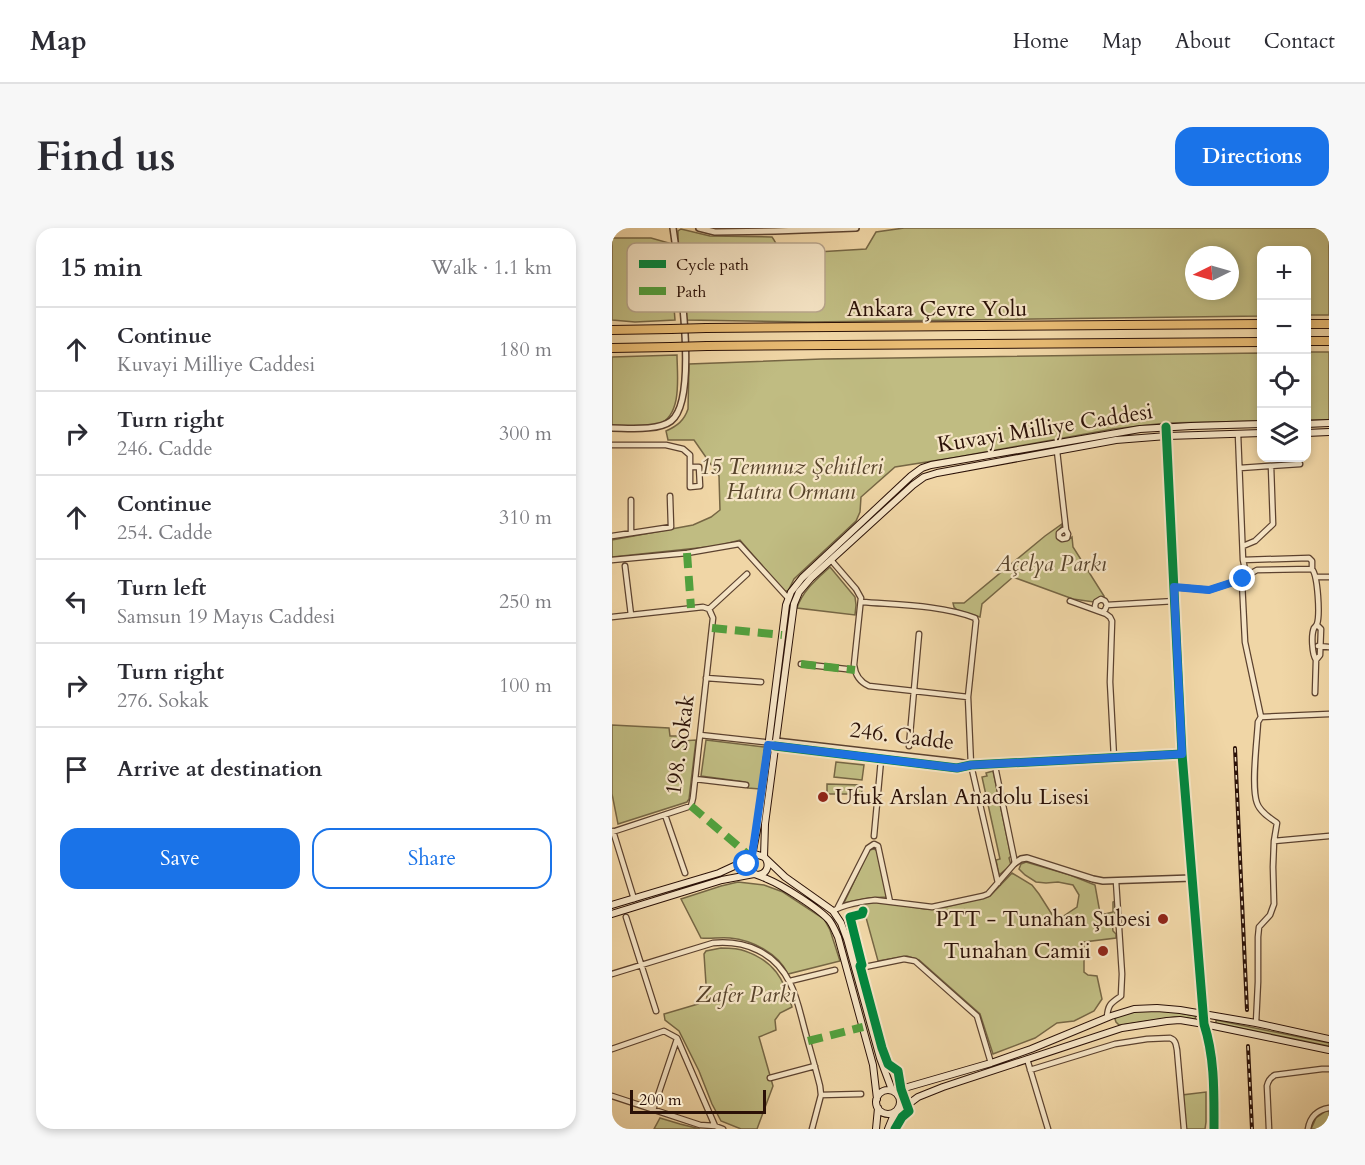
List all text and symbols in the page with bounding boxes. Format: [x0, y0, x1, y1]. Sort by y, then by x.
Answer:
text: Map [30, 22, 87, 60]
text: Home [1013, 27, 1069, 56]
text: Map [1102, 27, 1142, 56]
text: About [1175, 27, 1231, 56]
text: Contact [1264, 27, 1335, 56]
button: Directions [1175, 127, 1329, 186]
text: Find us [36, 128, 176, 185]
legend [627, 243, 825, 312]
north arrow [1185, 246, 1239, 300]
map controls [1257, 246, 1311, 462]
button: + [1257, 246, 1311, 300]
text: 15 min [60, 250, 143, 285]
text: Walk · 1.1 km [431, 254, 552, 281]
text: Cycle path [676, 254, 749, 276]
text: Path [676, 281, 706, 303]
street label: Ankara Çevre Yolu [847, 294, 1027, 324]
button: − [1257, 300, 1311, 354]
text: Continue [117, 321, 212, 351]
icon: ahead [60, 333, 93, 366]
text: 180 m [499, 336, 552, 363]
text: Kuvayi Milliye Caddesi [117, 351, 315, 378]
button: locate [1257, 354, 1311, 408]
street label: Kuvayi Milliye Caddesi [935, 396, 1155, 460]
text: Turn right [117, 405, 224, 435]
button: layers [1257, 408, 1311, 462]
icon: right [60, 417, 93, 450]
text: 300 m [499, 420, 552, 447]
text: 246. Cadde [117, 435, 213, 462]
park label: 15 Temmuz Şehitleri Hatıra Ormanı [699, 452, 884, 507]
text: Continue [117, 489, 212, 519]
icon: ahead [60, 501, 93, 534]
text: 310 m [499, 504, 552, 531]
text: 254. Cadde [117, 519, 213, 546]
park label: Açelya Parkı [994, 549, 1107, 579]
route end [1229, 565, 1255, 591]
text: Turn left [117, 573, 206, 603]
icon: left [60, 585, 93, 618]
text: 250 m [499, 588, 552, 615]
text: Samsun 19 Mayıs Caddesi [117, 603, 335, 630]
text: Turn right [117, 657, 224, 687]
icon: right [60, 669, 93, 702]
text: 100 m [499, 672, 552, 699]
text: 276. Sokak [117, 687, 209, 714]
street label: 198. Sokak [658, 693, 702, 797]
street label: 246. Cadde [848, 715, 956, 757]
icon: arrive [60, 753, 93, 786]
text: Arrive at destination [117, 754, 322, 784]
place label: Ufuk Arslan Anadolu Lisesi [835, 782, 1089, 812]
marker: Ufuk Arslan Anadolu Lisesi [816, 790, 830, 804]
button: Save [60, 828, 300, 889]
button: Share [312, 828, 552, 889]
route start [733, 850, 759, 876]
place label: PTT - Tunahan Şubesi [935, 904, 1151, 934]
marker: PTT - Tunahan Şubesi [1156, 912, 1170, 926]
place label: Tunahan Camii [943, 936, 1091, 966]
marker: Tunahan Camii [1096, 944, 1110, 958]
park label: Zafer Parkı [696, 980, 796, 1010]
scale bar [630, 1087, 766, 1114]
text: 200 m [639, 1089, 681, 1111]

